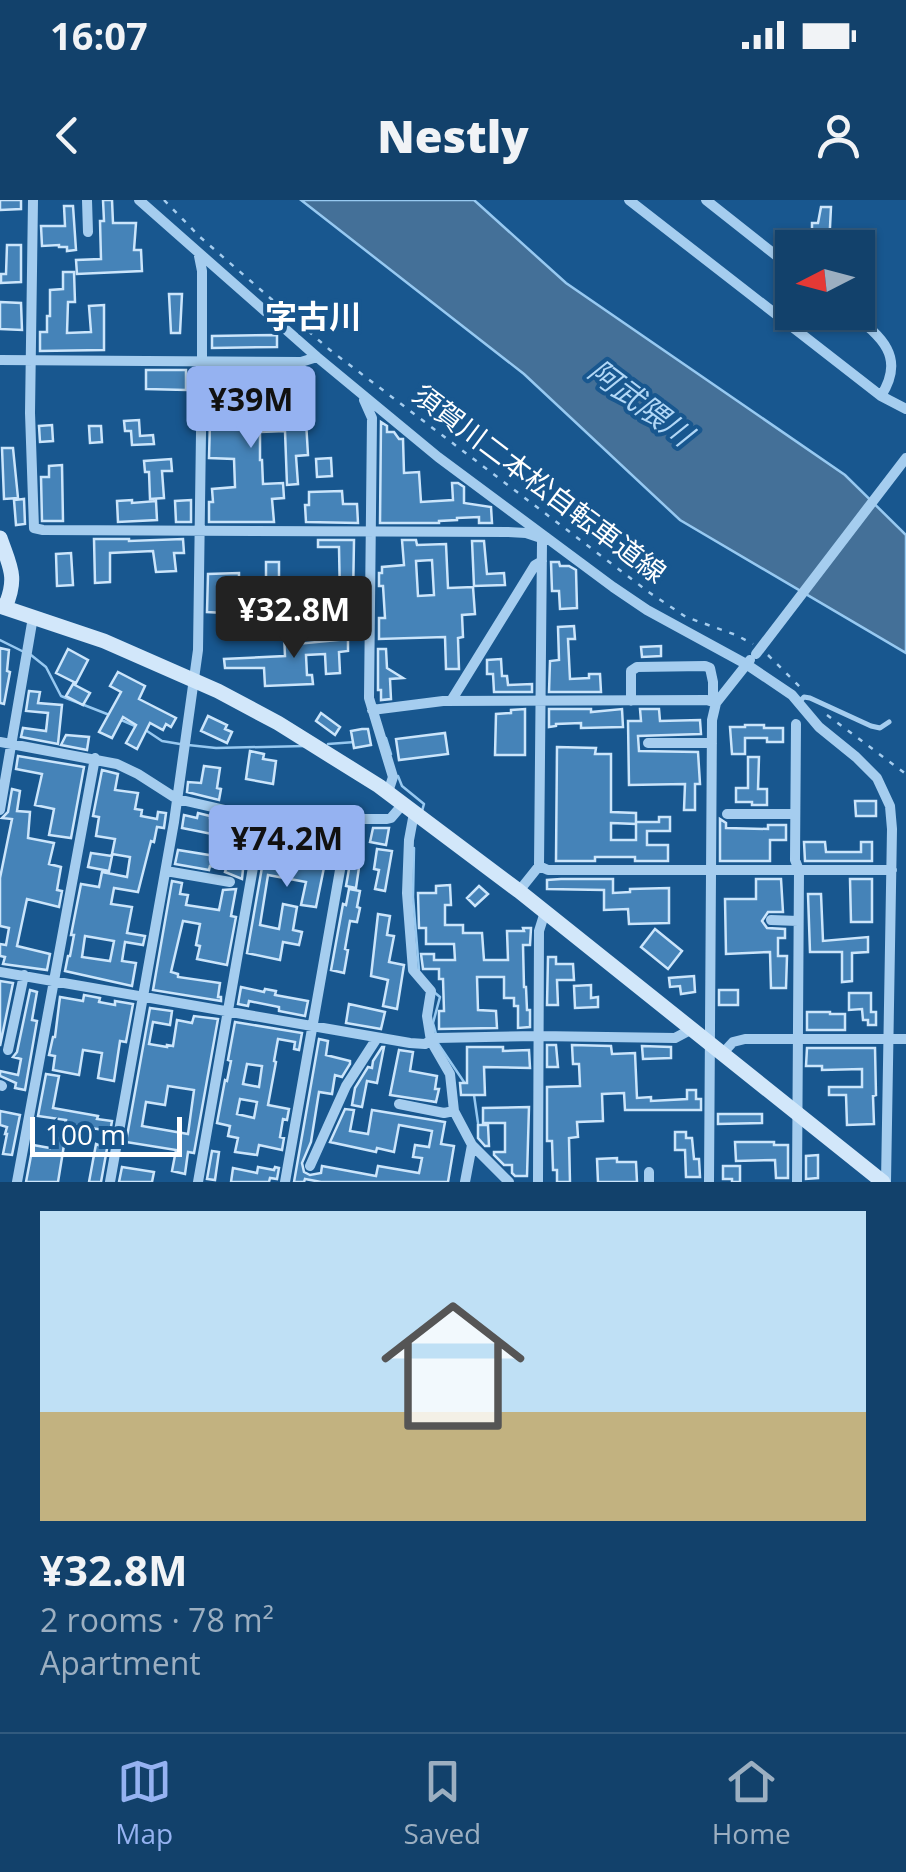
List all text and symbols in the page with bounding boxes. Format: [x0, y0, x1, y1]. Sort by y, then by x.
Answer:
text: 16:07 [50, 9, 148, 61]
text: Nestly [377, 105, 529, 166]
icon: back [40, 108, 95, 163]
icon: person [811, 108, 866, 163]
north arrow [775, 230, 875, 330]
map controls [775, 230, 875, 330]
district label: 字古川 [265, 294, 361, 337]
water label: 阿武隈川 [581, 350, 704, 456]
pin: ¥39M [192, 366, 310, 451]
street label: 須賀川二本松自転車道線 [406, 375, 674, 591]
text: ¥39M [208, 377, 294, 420]
pin: ¥32.8M [213, 576, 375, 661]
text: ¥32.8M [238, 587, 350, 630]
pin: ¥74.2M [206, 805, 368, 890]
text: ¥74.2M [231, 816, 343, 859]
scale bar [30, 1112, 182, 1156]
text: 100 m [45, 1115, 126, 1153]
icon: home [363, 1276, 543, 1456]
text: ¥32.8M [40, 1541, 188, 1598]
text: 2 rooms · 78 m² [40, 1598, 274, 1641]
text: Apartment [40, 1641, 201, 1684]
tab: Map [115, 1754, 173, 1852]
tab: Saved [403, 1754, 481, 1852]
tab: Home [712, 1754, 791, 1852]

